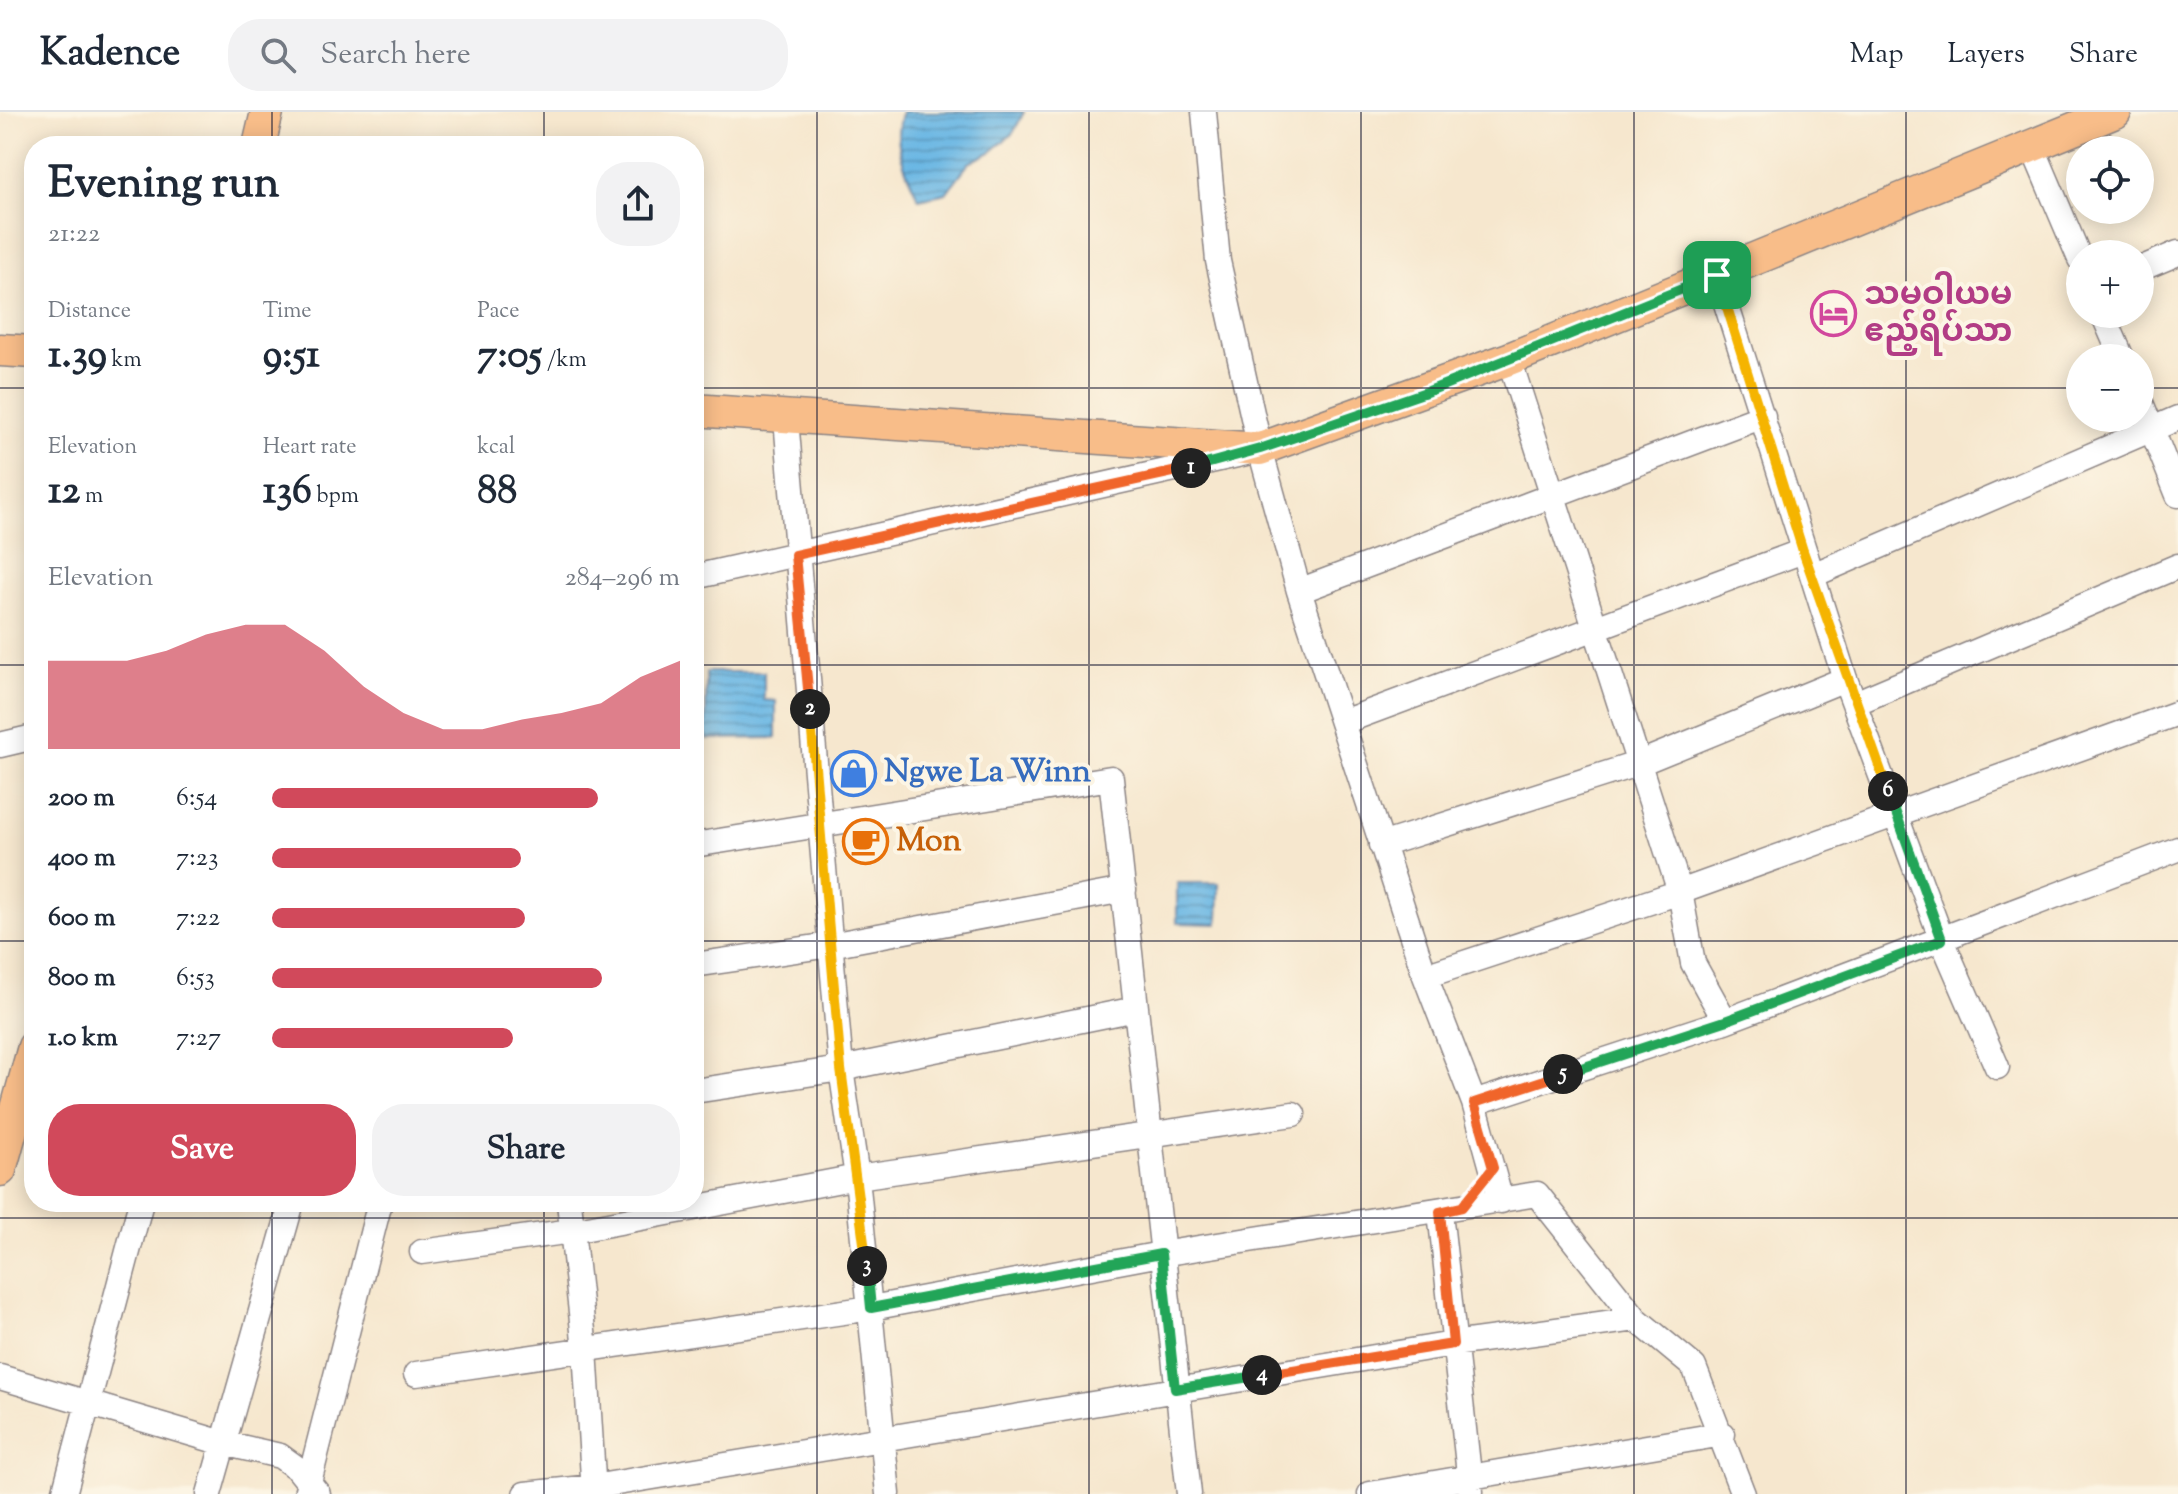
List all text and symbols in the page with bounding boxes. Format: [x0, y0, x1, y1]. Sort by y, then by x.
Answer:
search box [228, 19, 788, 91]
text: Kadence [40, 28, 180, 82]
icon: search [256, 33, 300, 77]
text: Search here [320, 34, 471, 77]
text: Map [1850, 35, 1903, 75]
text: Layers [1947, 35, 2025, 75]
text: Share [2069, 35, 2138, 75]
map controls [2066, 136, 2154, 432]
button: locate [2066, 136, 2154, 224]
text: Evening run [48, 154, 280, 217]
button: share [596, 162, 680, 246]
text: 21:22 [48, 216, 100, 253]
button: + [2066, 240, 2154, 328]
pin [1683, 241, 1751, 309]
icon: arrive [1695, 253, 1739, 297]
place label: သမဝါယမ ဧည့်ရိပ်သာ [1864, 271, 2012, 356]
hotel icon: သမဝါယမ ဧည့်ရိပ်သာ [1809, 290, 1857, 338]
text: Distance [48, 296, 131, 328]
text: Time [263, 296, 312, 328]
text: Pace [477, 296, 519, 328]
text: 1.39 [48, 328, 107, 385]
text: 9:51 [263, 328, 320, 385]
text: 7:05 [477, 328, 542, 385]
button: − [2066, 344, 2154, 432]
text: km [107, 345, 142, 377]
text: /km [542, 345, 587, 377]
text: Elevation [48, 432, 137, 464]
text: Heart rate [263, 432, 357, 464]
text: kcal [477, 432, 515, 464]
pin: 1 [1171, 448, 1211, 488]
text: 1 [1187, 452, 1195, 484]
text: 12 [48, 464, 80, 521]
text: 136 [263, 464, 312, 521]
text: 88 [477, 464, 517, 521]
text: m [80, 481, 103, 513]
text: bpm [312, 481, 359, 513]
text: Elevation [48, 560, 153, 597]
text: 284–296 m [565, 560, 680, 597]
pin: 2 [790, 689, 830, 729]
text: 2 [805, 693, 815, 725]
shop icon: Ngwe La Winn [829, 749, 877, 797]
place label: Ngwe La Winn [884, 750, 1091, 796]
pin: 6 [1868, 771, 1908, 811]
text: 6 [1883, 775, 1893, 807]
text: 200 m [48, 780, 115, 817]
text: 6:54 [176, 780, 217, 817]
cafe icon: Mon [841, 818, 889, 866]
place label: Mon [896, 819, 961, 865]
text: 400 m [48, 840, 115, 877]
text: 7:23 [176, 840, 218, 877]
text: 600 m [48, 900, 115, 937]
text: 7:22 [176, 900, 220, 937]
text: 800 m [48, 960, 116, 997]
text: 6:53 [176, 960, 215, 997]
text: 1.0 km [48, 1020, 118, 1057]
text: 7:27 [176, 1020, 221, 1057]
pin: 5 [1543, 1054, 1583, 1094]
text: 5 [1559, 1058, 1567, 1090]
button: Save [48, 1104, 356, 1196]
button: Share [372, 1104, 680, 1196]
pin: 3 [847, 1246, 887, 1286]
text: 3 [863, 1250, 871, 1282]
pin: 4 [1242, 1355, 1282, 1395]
text: 4 [1256, 1359, 1268, 1391]

